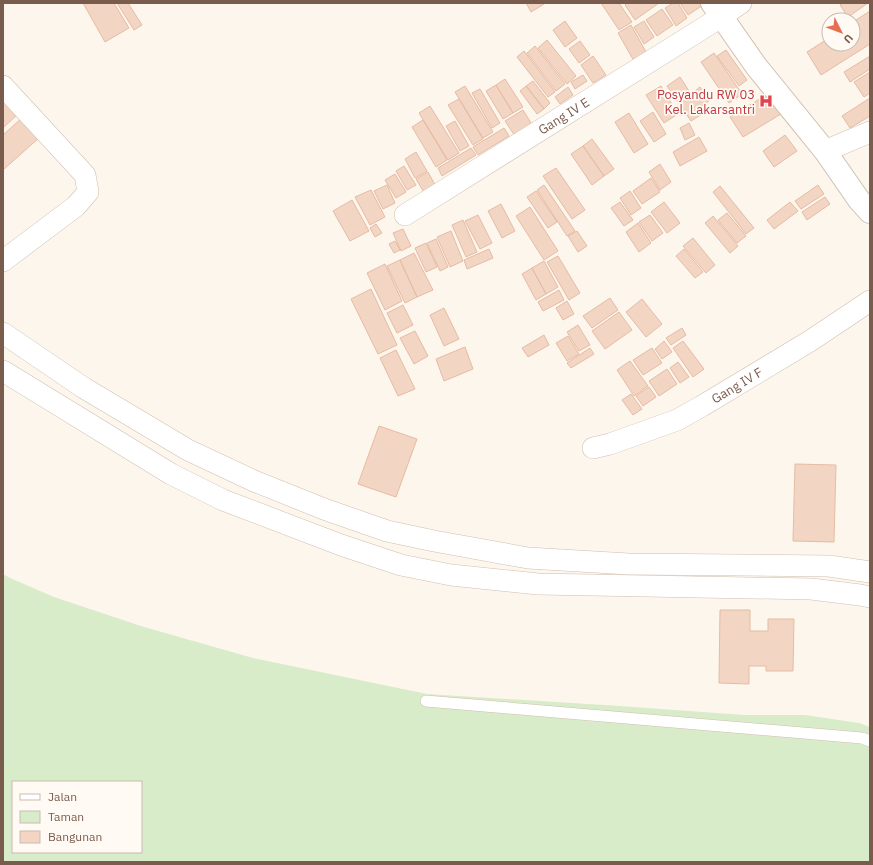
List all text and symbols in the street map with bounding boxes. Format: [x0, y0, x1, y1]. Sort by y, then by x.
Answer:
north arrow [821, 12, 861, 52]
text: U [841, 31, 856, 46]
place label: Posyandu RW 03 Kel. Lakarsantri [657, 86, 755, 118]
hospital icon: Posyandu RW 03 Kel. Lakarsantri [758, 93, 774, 109]
street label: Gang IV E [535, 94, 592, 139]
street label: Gang IV F [708, 363, 766, 407]
legend [12, 781, 142, 853]
text: Jalan [48, 789, 77, 804]
text: Taman [48, 809, 84, 824]
text: Bangunan [48, 829, 102, 844]

